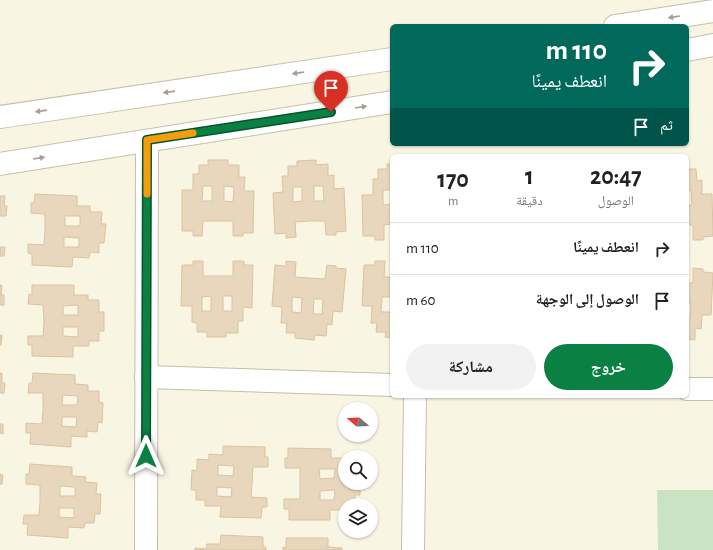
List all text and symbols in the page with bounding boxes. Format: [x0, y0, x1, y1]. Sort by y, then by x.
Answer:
one-way arrow [668, 14, 681, 20]
text: 110 m [545, 37, 607, 65]
icon: right [621, 40, 673, 92]
one-way arrow [292, 70, 304, 76]
pin [314, 71, 348, 112]
text: انعطف يمينًا [531, 73, 607, 91]
icon: arrive [320, 77, 342, 99]
one-way arrow [163, 89, 175, 95]
one-way arrow [354, 104, 367, 110]
one-way arrow [35, 108, 47, 114]
icon: arrive [630, 116, 652, 138]
text: ثم [660, 118, 673, 133]
one-way arrow [32, 154, 45, 160]
text: 1 [525, 165, 534, 189]
text: 20:47 [590, 165, 642, 189]
text: 170 [437, 168, 469, 192]
text: m [448, 195, 458, 208]
text: دقيقة [516, 195, 543, 208]
text: الوصول [598, 195, 634, 208]
icon: right [651, 238, 673, 260]
text: انعطف يمينًا [573, 240, 639, 255]
text: 110 m [406, 241, 439, 256]
icon: arrive [651, 290, 673, 312]
text: الوصول إلى الوجهة [536, 292, 639, 307]
text: 60 m [406, 293, 435, 308]
button: مشاركة [406, 344, 536, 390]
button: خروج [544, 344, 673, 390]
north arrow [338, 402, 378, 442]
map controls [338, 402, 378, 538]
position arrow [125, 435, 167, 477]
button: search [338, 450, 378, 490]
button: layers [338, 498, 378, 538]

